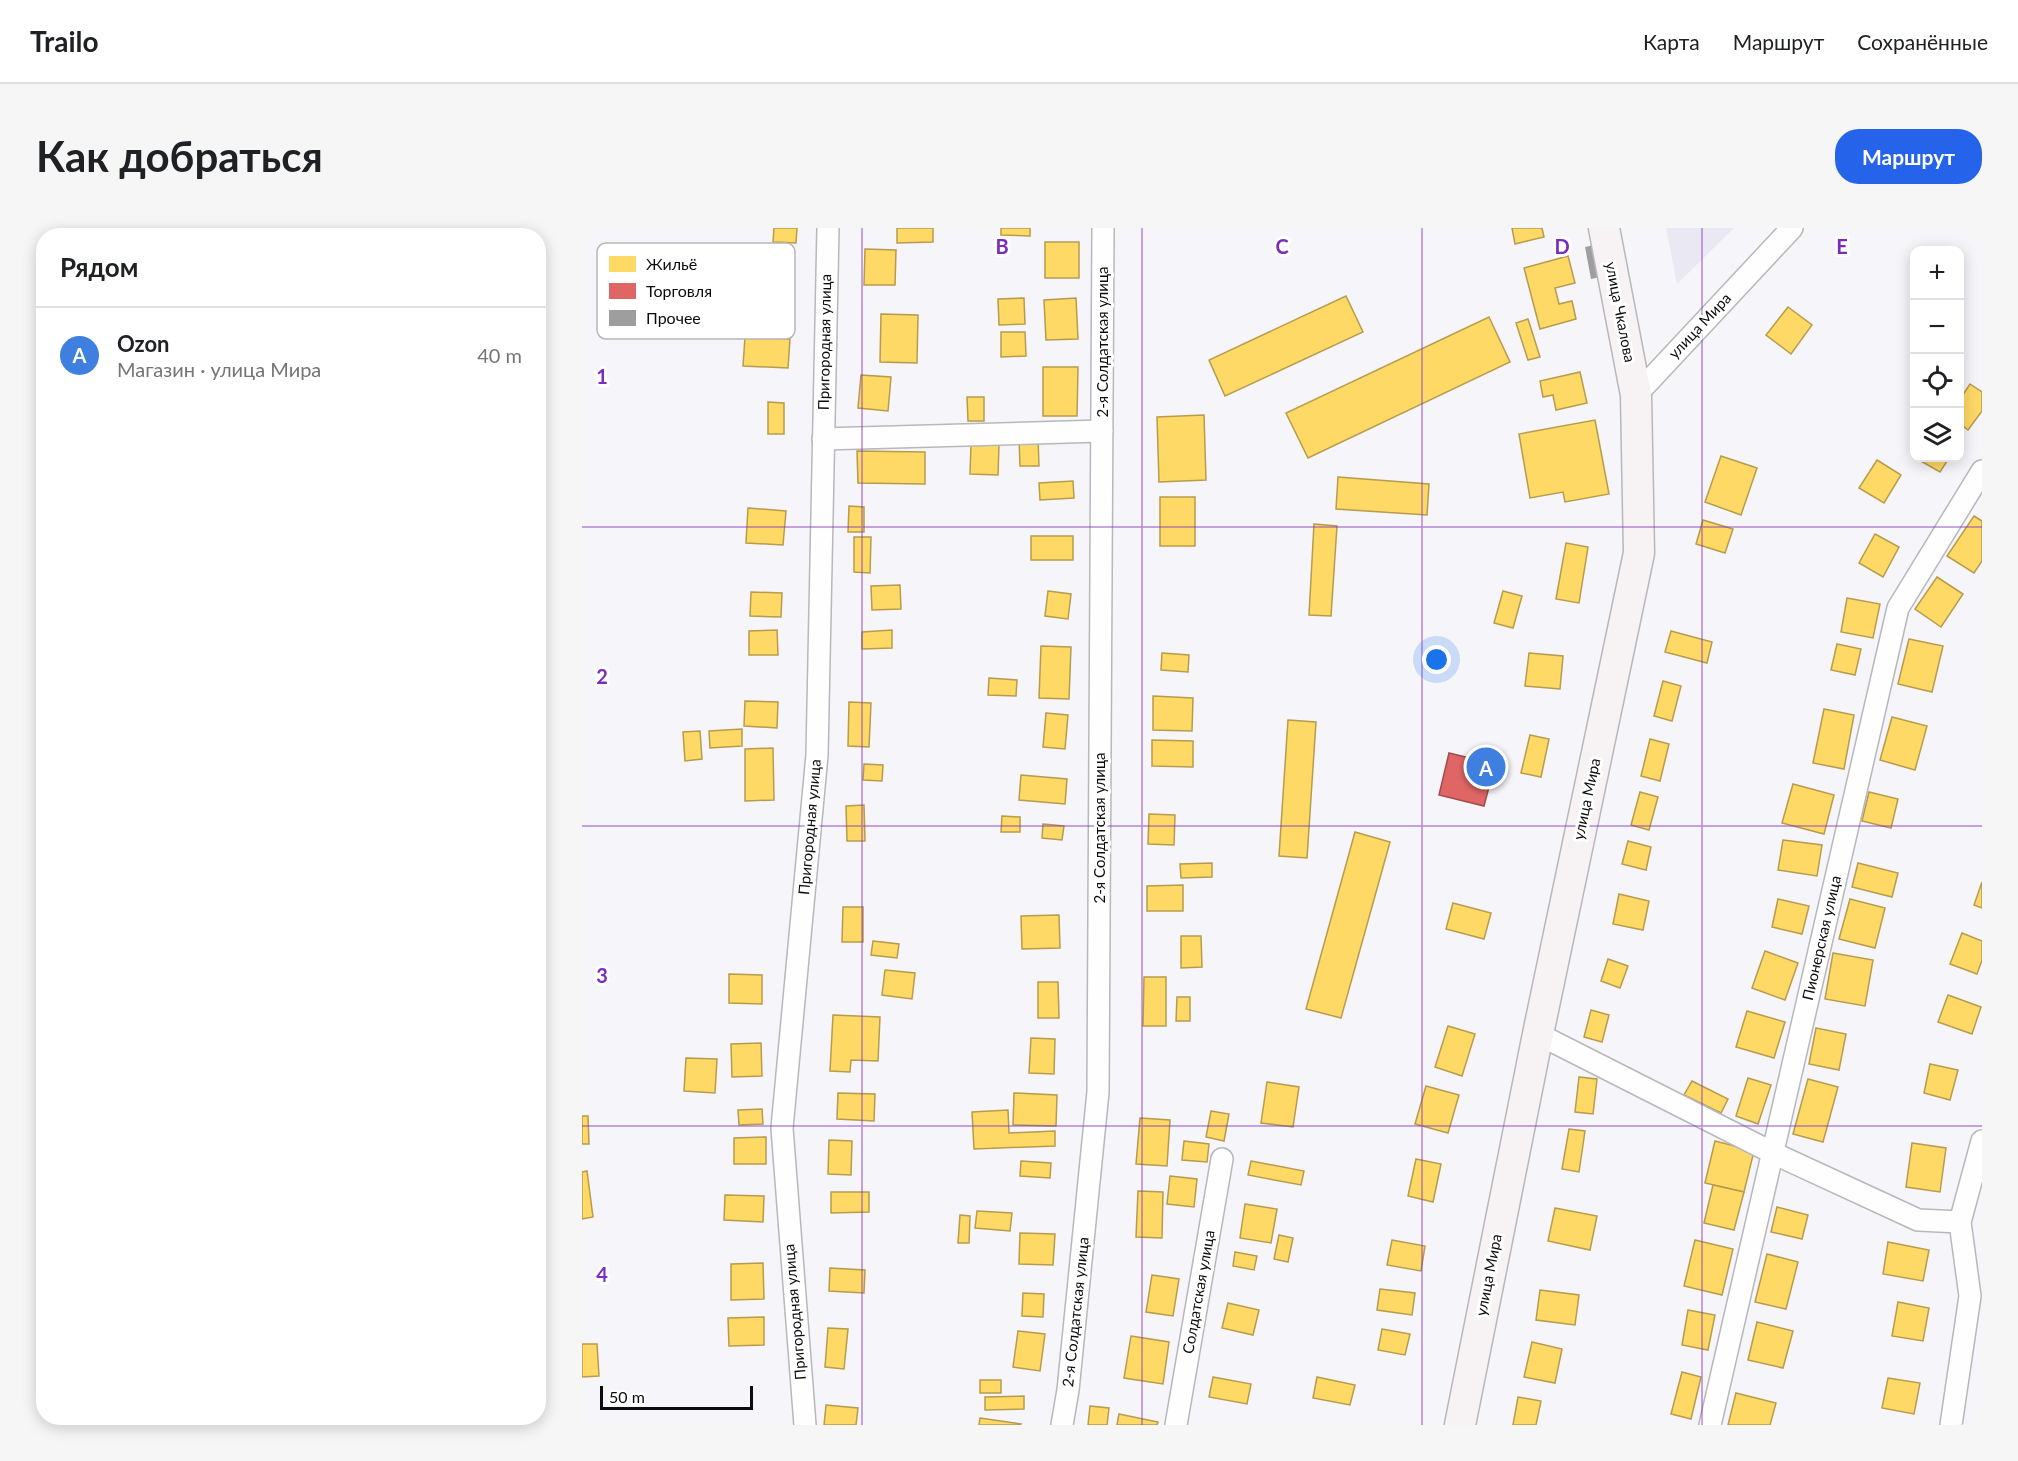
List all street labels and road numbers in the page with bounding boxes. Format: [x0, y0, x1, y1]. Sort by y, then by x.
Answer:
street label: улица Чкалова [1602, 260, 1640, 364]
street label: 2-я Солдатская улица [1093, 267, 1111, 417]
street label: Пригородная улица [814, 274, 834, 410]
street label: улица Мира [1664, 289, 1734, 362]
street label: 2-я Солдатская улица [1090, 753, 1108, 903]
street label: улица Мира [1569, 756, 1603, 841]
street label: Пригородная улица [794, 758, 824, 896]
street label: Пионерская улица [1798, 874, 1844, 1002]
street label: Солдатская улица [1178, 1229, 1218, 1355]
street label: улица Мира [1471, 1232, 1505, 1317]
street label: 2-я Солдатская улица [1058, 1236, 1092, 1388]
street label: Пригородная улица [779, 1243, 809, 1381]

